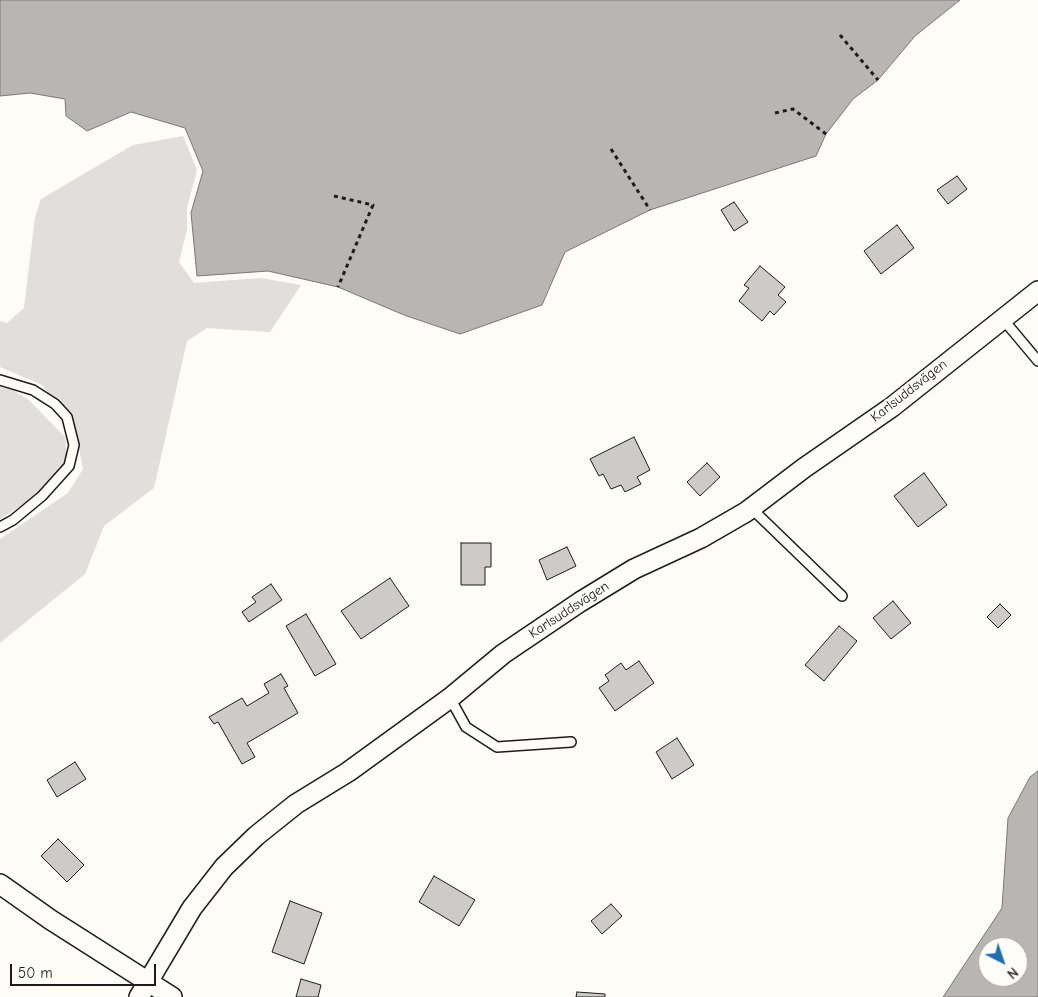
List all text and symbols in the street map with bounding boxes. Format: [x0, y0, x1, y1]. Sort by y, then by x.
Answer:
street label: Karlsuddsvägen [867, 356, 951, 426]
street label: Karlsuddsvägen [526, 578, 612, 642]
north arrow [978, 937, 1028, 987]
scale bar [12, 954, 159, 986]
text: 50 m [18, 964, 53, 982]
text: N [1003, 964, 1022, 982]

